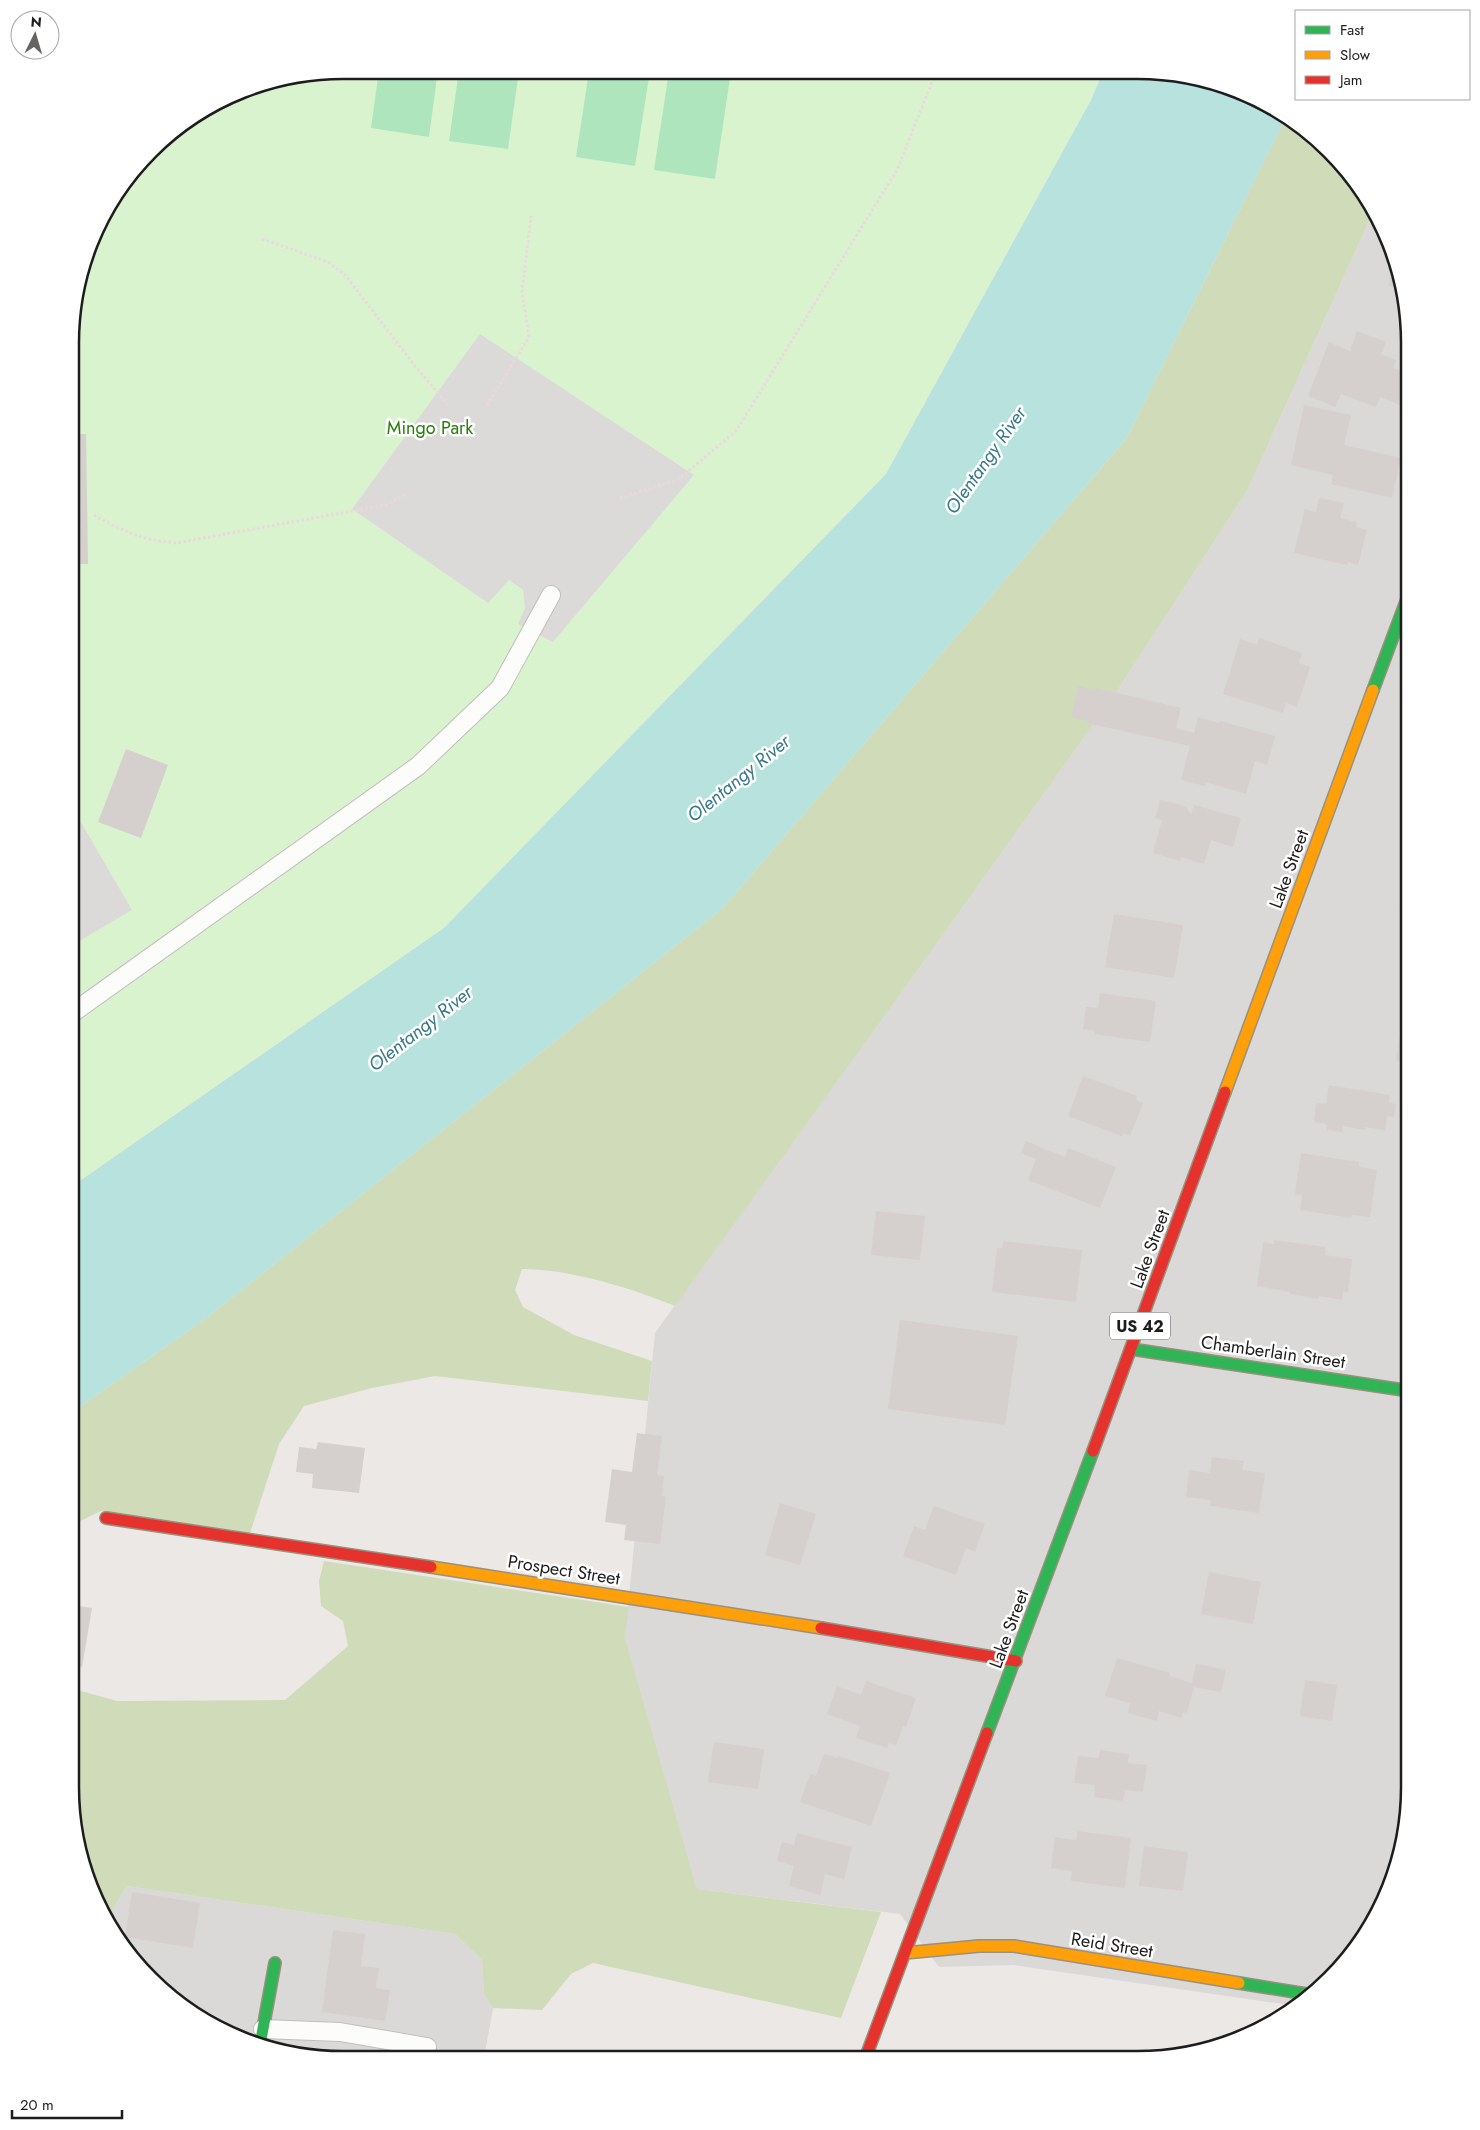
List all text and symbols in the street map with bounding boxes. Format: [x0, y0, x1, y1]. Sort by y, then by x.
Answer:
north arrow [10, 10, 60, 60]
legend [1295, 10, 1470, 100]
text: N [30, 12, 43, 32]
text: Fast [1340, 19, 1364, 41]
text: Slow [1340, 44, 1371, 66]
text: Jam [1338, 69, 1363, 91]
water label: Olentangy River [938, 400, 1033, 520]
park label: Mingo Park [387, 415, 473, 441]
water label: Olentangy River [681, 727, 797, 828]
street label: Lake Street [1263, 825, 1315, 912]
water label: Olentangy River [362, 978, 479, 1078]
street label: Lake Street [1124, 1205, 1176, 1292]
road number: US 42 [1110, 1312, 1170, 1340]
street label: Chamberlain Street [1199, 1329, 1347, 1375]
street label: Prospect Street [506, 1548, 623, 1592]
street label: Lake Street [983, 1585, 1035, 1672]
street label: Reid Street [1069, 1926, 1156, 1964]
scale bar [12, 2088, 122, 2120]
text: 20 m [20, 2094, 54, 2116]

